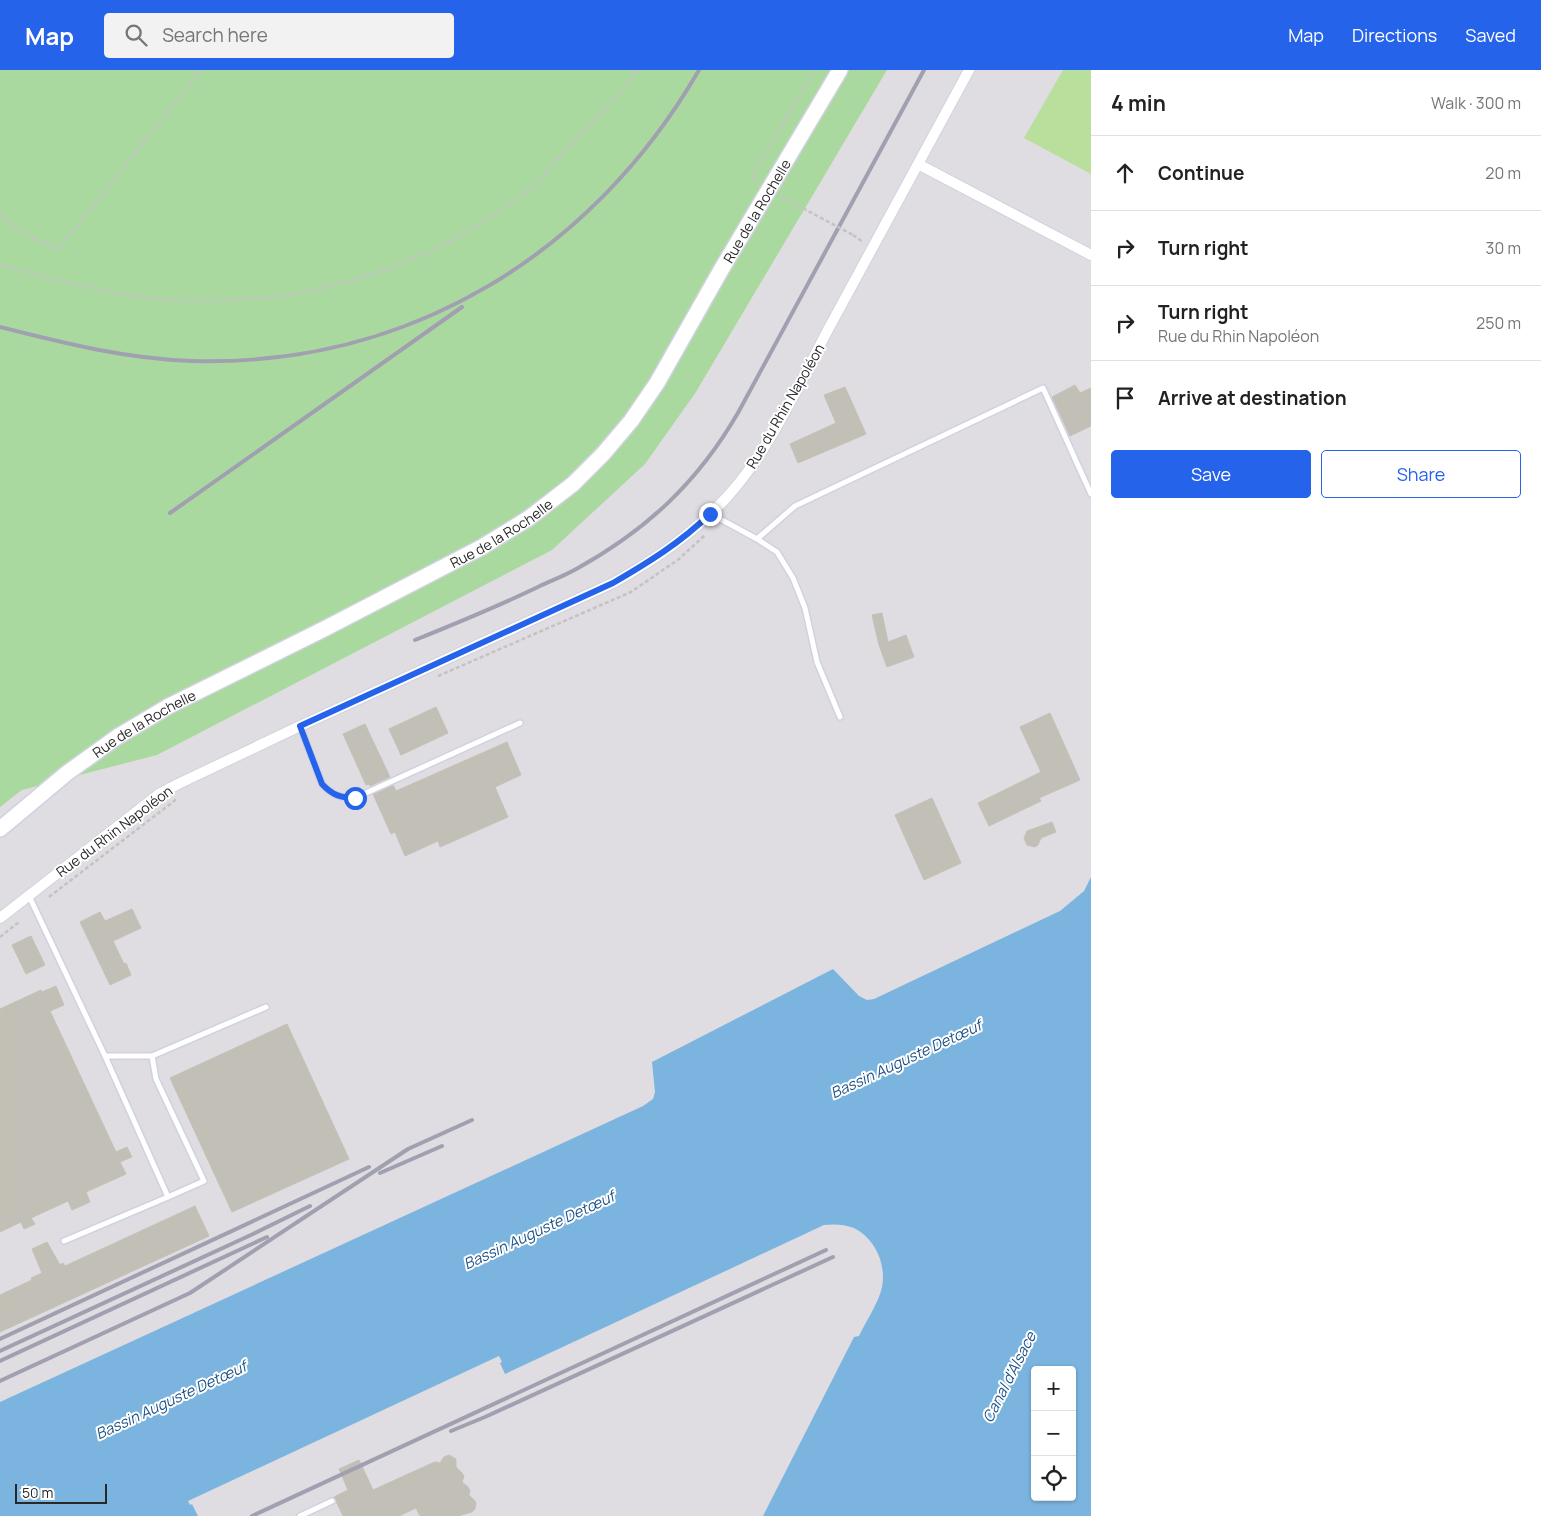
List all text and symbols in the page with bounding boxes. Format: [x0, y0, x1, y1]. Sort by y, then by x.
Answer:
search box [104, 13, 454, 58]
text: Map [25, 19, 74, 52]
icon: search [122, 21, 150, 49]
text: Search here [162, 22, 268, 48]
text: Map [1288, 23, 1324, 47]
text: Directions [1352, 23, 1437, 47]
text: Saved [1465, 23, 1516, 47]
text: 4 min [1111, 89, 1166, 117]
text: Walk · 300 m [1431, 92, 1521, 114]
street label: Rue de la Rochelle [718, 155, 794, 266]
icon: ahead [1111, 159, 1139, 187]
text: Continue [1158, 160, 1244, 186]
text: 20 m [1485, 162, 1521, 184]
icon: right [1111, 234, 1139, 262]
text: Turn right [1158, 235, 1248, 261]
text: 30 m [1486, 237, 1521, 259]
text: Turn right [1158, 299, 1248, 325]
icon: right [1111, 309, 1139, 337]
text: 250 m [1476, 312, 1521, 334]
text: Rue du Rhin Napoléon [1158, 325, 1319, 347]
street label: Rue du Rhin Napoléon [742, 340, 828, 472]
icon: arrive [1111, 384, 1139, 412]
text: Arrive at destination [1158, 385, 1347, 411]
button: Save [1111, 450, 1311, 498]
button: Share [1321, 450, 1521, 498]
street label: Rue de la Rochelle [446, 494, 556, 572]
route end [699, 503, 722, 526]
street label: Rue de la Rochelle [88, 685, 199, 761]
street label: Rue du Rhin Napoléon [52, 781, 176, 881]
route start [344, 787, 367, 810]
water label: Bassin Auguste Detœuf [827, 1014, 987, 1103]
water label: Bassin Auguste Detœuf [460, 1185, 620, 1274]
water label: Canal d'Alsace [977, 1327, 1041, 1426]
water label: Bassin Auguste Detœuf [92, 1355, 252, 1444]
map controls [1031, 1366, 1076, 1501]
button: + [1031, 1366, 1076, 1411]
button: − [1031, 1411, 1076, 1456]
button: locate [1031, 1456, 1076, 1501]
scale bar [15, 1481, 108, 1504]
text: 50 m [22, 1483, 53, 1502]

